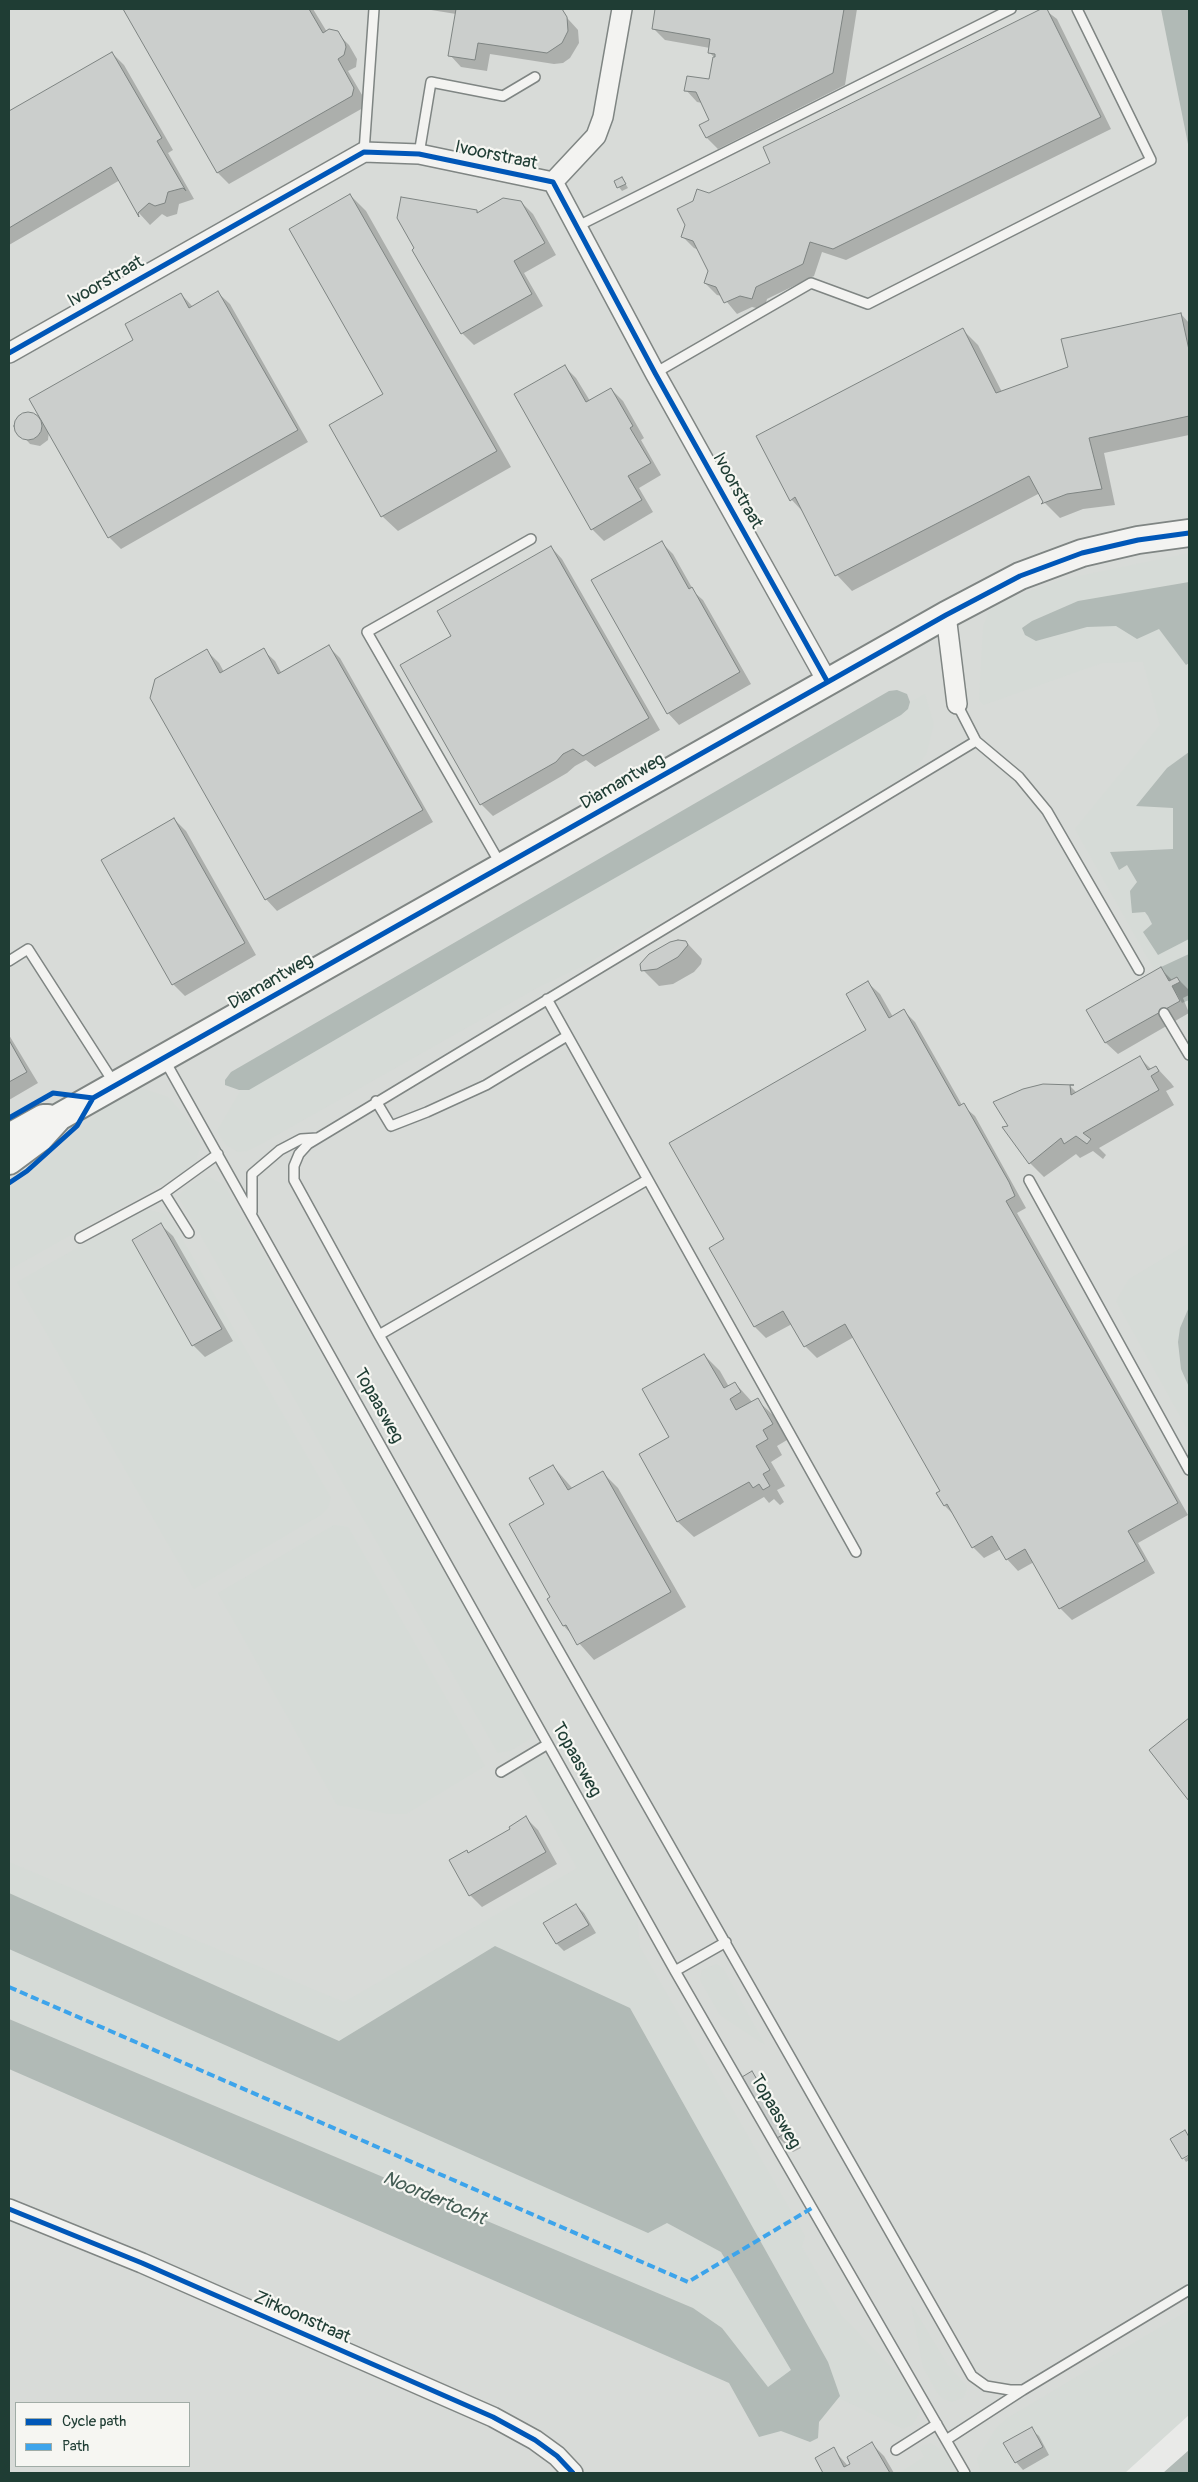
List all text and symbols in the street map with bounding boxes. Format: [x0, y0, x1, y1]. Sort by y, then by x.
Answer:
street label: Ivoorstraat [453, 137, 539, 175]
street label: Ivoorstraat [64, 252, 148, 312]
street label: Ivoorstraat [707, 449, 767, 533]
street label: Diamantweg [577, 749, 669, 815]
street label: Diamantweg [225, 949, 317, 1015]
street label: Topaasweg [349, 1365, 407, 1447]
street label: Topaasweg [547, 1719, 605, 1801]
street label: Topaasweg [745, 2071, 805, 2153]
water label: Noordertocht [379, 2167, 489, 2231]
street label: Zirkoonstraat [250, 2287, 354, 2349]
legend [15, 2402, 190, 2467]
text: Cycle path [62, 2412, 126, 2431]
text: Path [62, 2437, 89, 2456]

